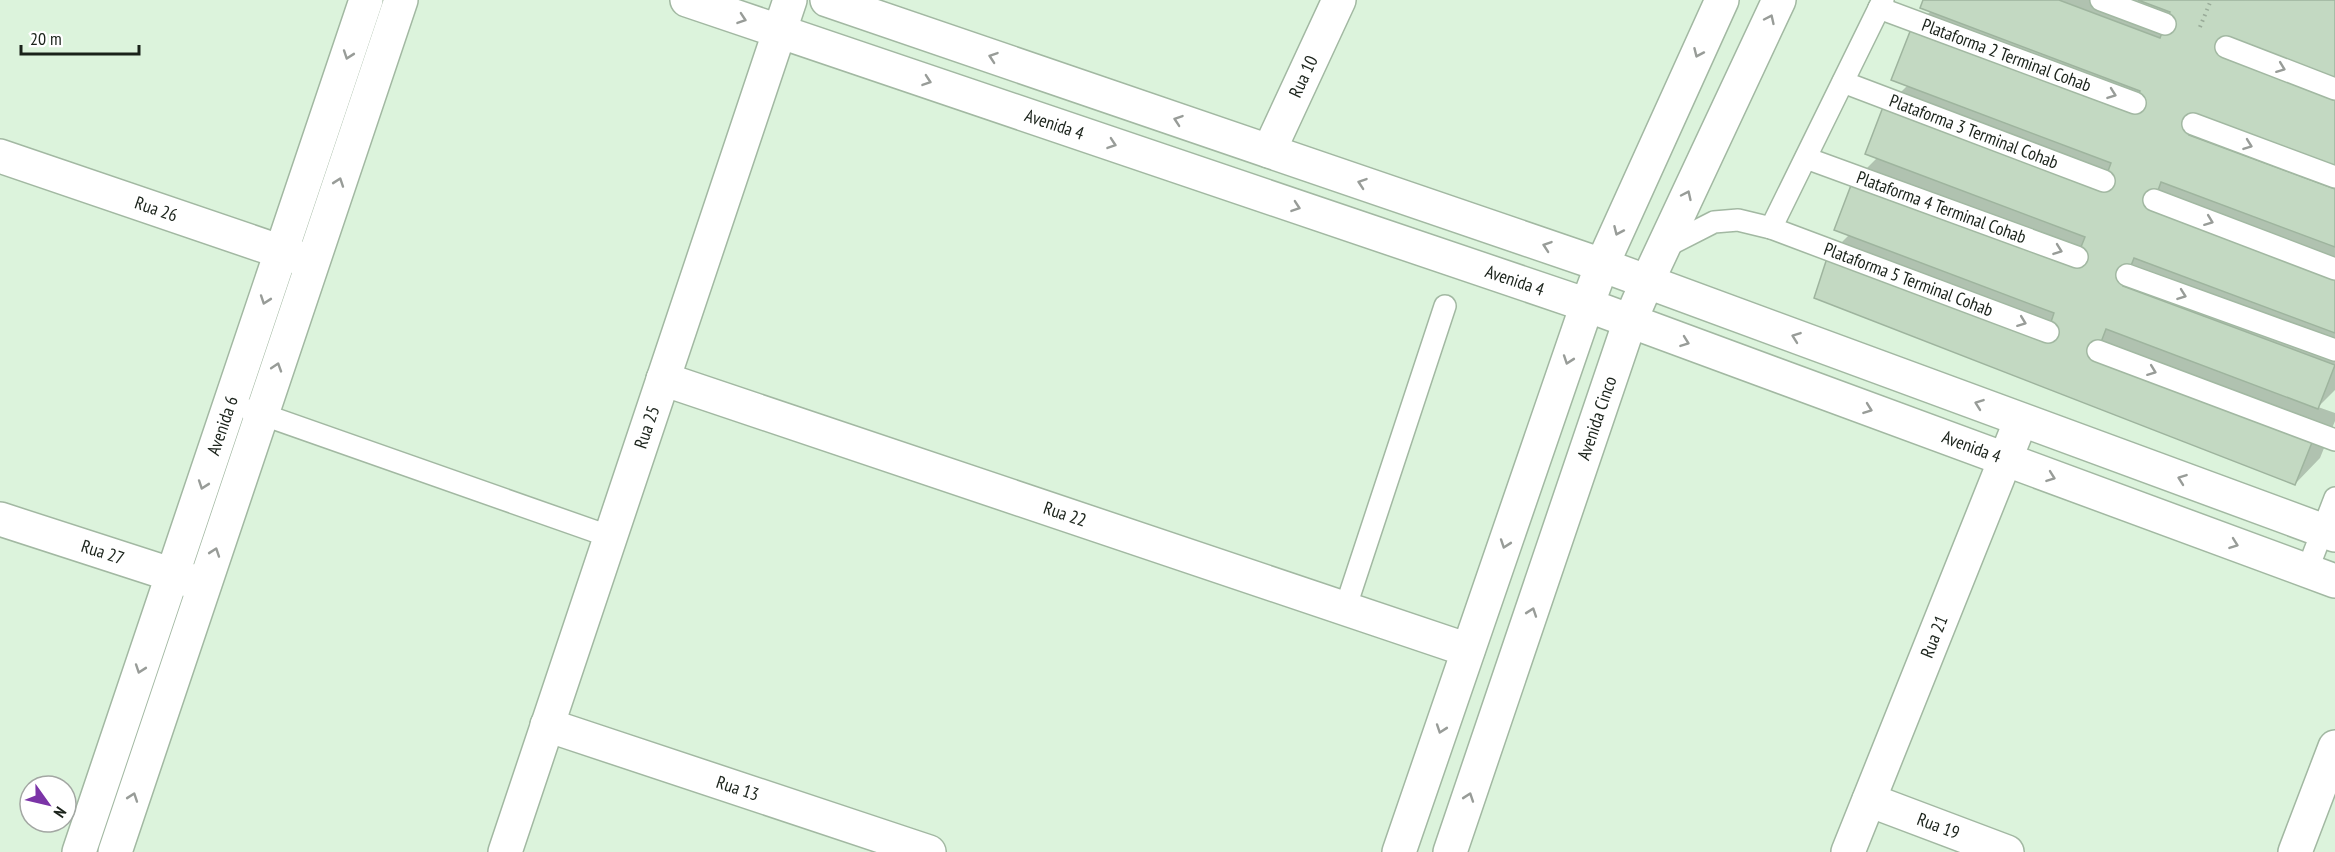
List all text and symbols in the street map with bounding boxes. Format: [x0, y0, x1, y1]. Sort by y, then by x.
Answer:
one-way arrow [736, 11, 747, 24]
street label: Plataforma 2 Terminal Cohab [1919, 13, 2095, 97]
one-way arrow [1763, 14, 1775, 25]
scale bar [21, 18, 140, 56]
text: 20 m [30, 27, 62, 50]
one-way arrow [1694, 47, 1706, 58]
one-way arrow [342, 49, 355, 60]
one-way arrow [988, 52, 999, 64]
street label: Rua 10 [1283, 52, 1323, 101]
one-way arrow [2274, 61, 2285, 73]
one-way arrow [921, 74, 932, 87]
one-way arrow [2105, 87, 2116, 99]
street label: Plataforma 3 Terminal Cohab [1886, 89, 2062, 174]
street label: Avenida 4 [1022, 103, 1087, 145]
one-way arrow [1173, 115, 1184, 127]
one-way arrow [1106, 137, 1117, 149]
one-way arrow [2242, 137, 2253, 150]
street label: Plataforma 4 Terminal Cohab [1853, 165, 2030, 249]
one-way arrow [332, 177, 345, 188]
one-way arrow [1357, 178, 1368, 191]
street label: Rua 26 [132, 191, 181, 227]
one-way arrow [1680, 191, 1692, 202]
one-way arrow [1290, 199, 1301, 212]
one-way arrow [2203, 214, 2214, 226]
one-way arrow [1613, 225, 1625, 236]
street label: Plataforma 5 Terminal Cohab [1821, 237, 1996, 321]
one-way arrow [1542, 241, 1553, 254]
one-way arrow [2052, 243, 2063, 255]
street label: Avenida 4 [1482, 259, 1548, 301]
one-way arrow [2176, 288, 2187, 300]
one-way arrow [260, 294, 272, 305]
one-way arrow [2017, 315, 2027, 328]
one-way arrow [1791, 331, 1802, 344]
one-way arrow [1679, 334, 1690, 347]
one-way arrow [1562, 354, 1575, 365]
one-way arrow [270, 362, 283, 373]
one-way arrow [2147, 364, 2157, 377]
street label: Avenida Cinco [1572, 373, 1621, 463]
street label: Avenida 6 [202, 393, 243, 458]
one-way arrow [1974, 399, 1985, 412]
one-way arrow [1862, 402, 1873, 415]
street label: Rua 25 [629, 403, 664, 451]
street label: Avenida 4 [1939, 425, 2004, 468]
one-way arrow [2045, 469, 2056, 482]
one-way arrow [2177, 473, 2187, 486]
one-way arrow [197, 479, 210, 490]
street label: Rua 22 [1041, 496, 1089, 532]
street label: Rua 27 [79, 534, 127, 569]
one-way arrow [2228, 537, 2239, 549]
one-way arrow [1499, 538, 1512, 549]
one-way arrow [208, 547, 221, 558]
one-way arrow [1524, 607, 1537, 618]
street label: Rua 21 [1915, 612, 1953, 661]
one-way arrow [135, 663, 148, 674]
one-way arrow [1436, 723, 1449, 734]
street label: Rua 13 [714, 770, 762, 806]
north arrow [18, 774, 78, 834]
one-way arrow [126, 792, 139, 802]
one-way arrow [1462, 792, 1474, 803]
text: N [50, 803, 71, 822]
street label: Rua 19 [1914, 807, 1963, 844]

